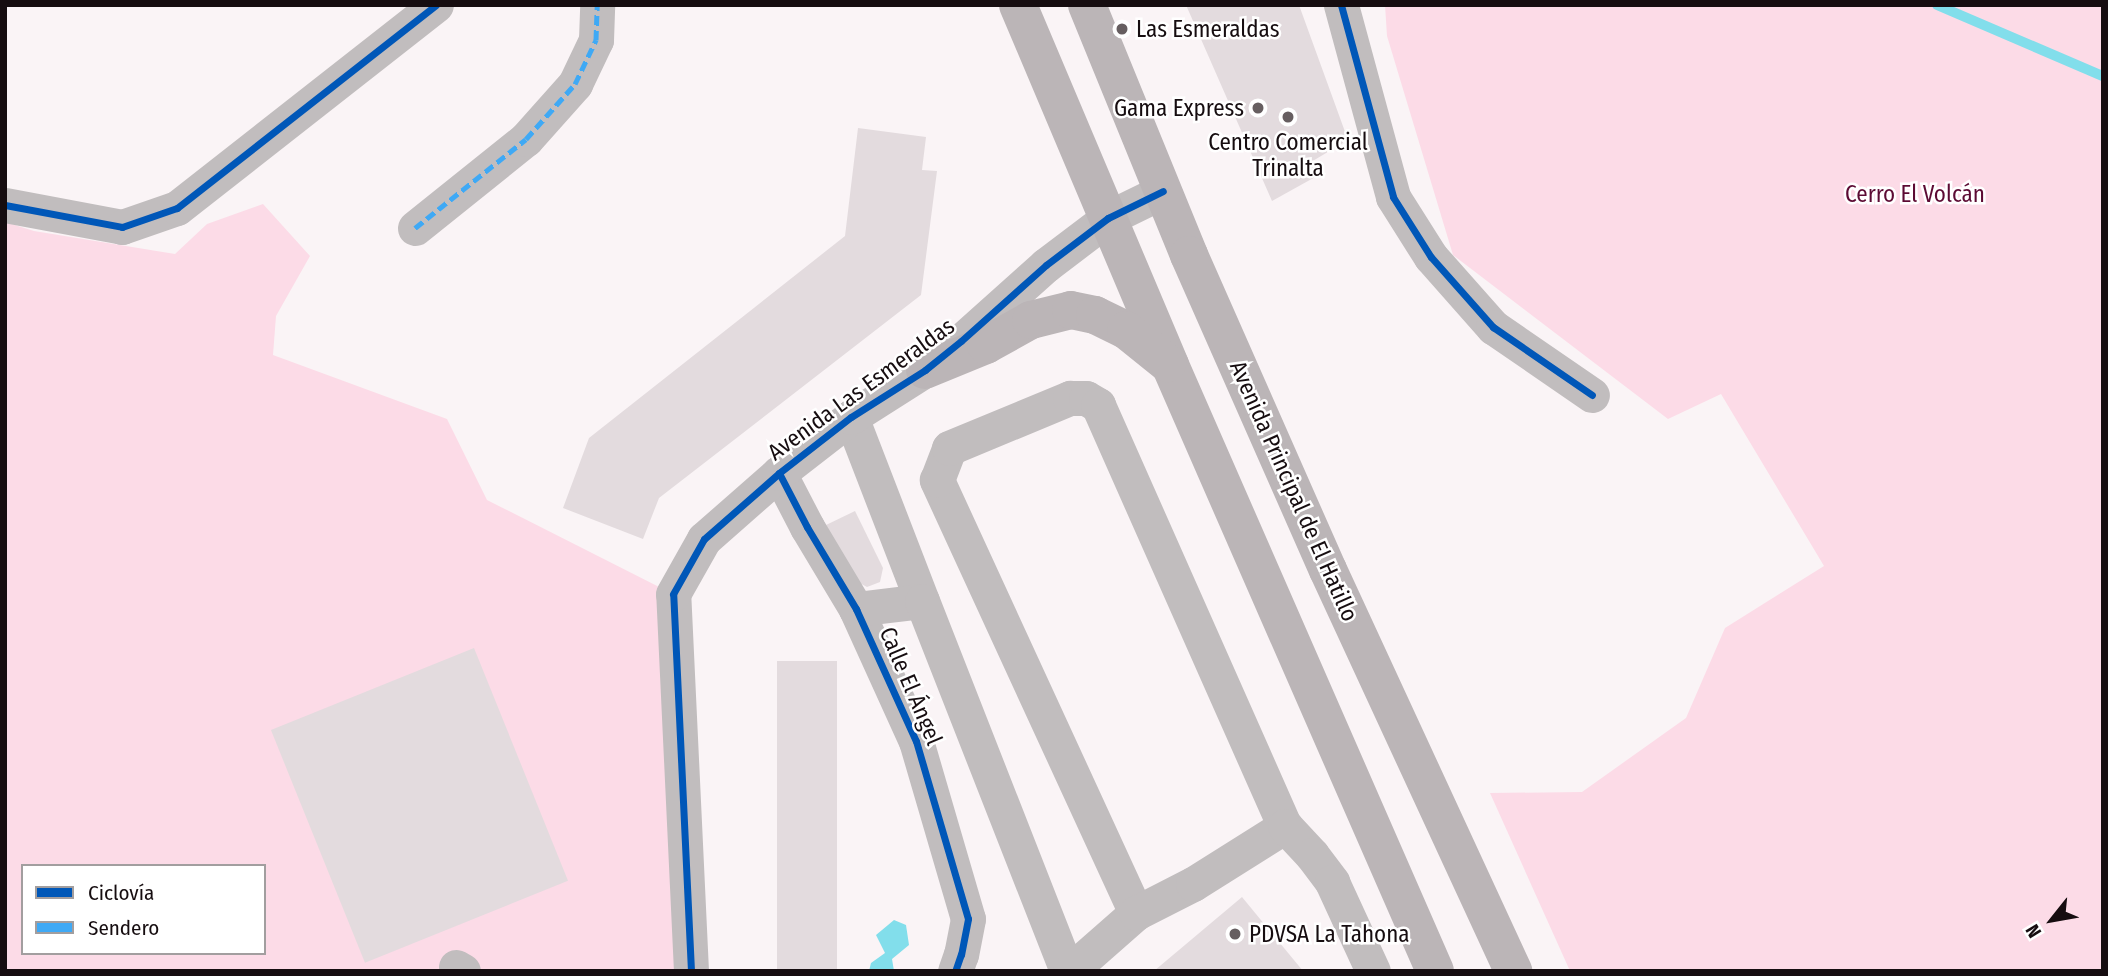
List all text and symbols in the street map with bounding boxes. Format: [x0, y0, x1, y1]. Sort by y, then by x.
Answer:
place label: Las Esmeraldas [1136, 15, 1279, 43]
marker: Las Esmeraldas [1114, 21, 1130, 37]
place label: Gama Express [1114, 94, 1244, 122]
marker: Gama Express [1250, 100, 1266, 116]
marker: Centro Comercial Trinalta [1280, 109, 1296, 125]
place label: Centro Comercial Trinalta [1208, 128, 1368, 182]
park label: Cerro El Volcán [1845, 180, 1985, 208]
street label: Avenida Las Esmeraldas [762, 312, 960, 466]
street label: Avenida Principal de El Hatillo [1224, 357, 1364, 625]
street label: Calle El Ángel [874, 623, 948, 749]
legend [21, 864, 266, 955]
text: Ciclovía [88, 880, 154, 906]
north arrow [2017, 885, 2087, 955]
text: Sendero [88, 915, 159, 941]
place label: PDVSA La Tahona [1249, 920, 1410, 948]
text: N [2021, 920, 2046, 942]
marker: PDVSA La Tahona [1227, 926, 1243, 942]

